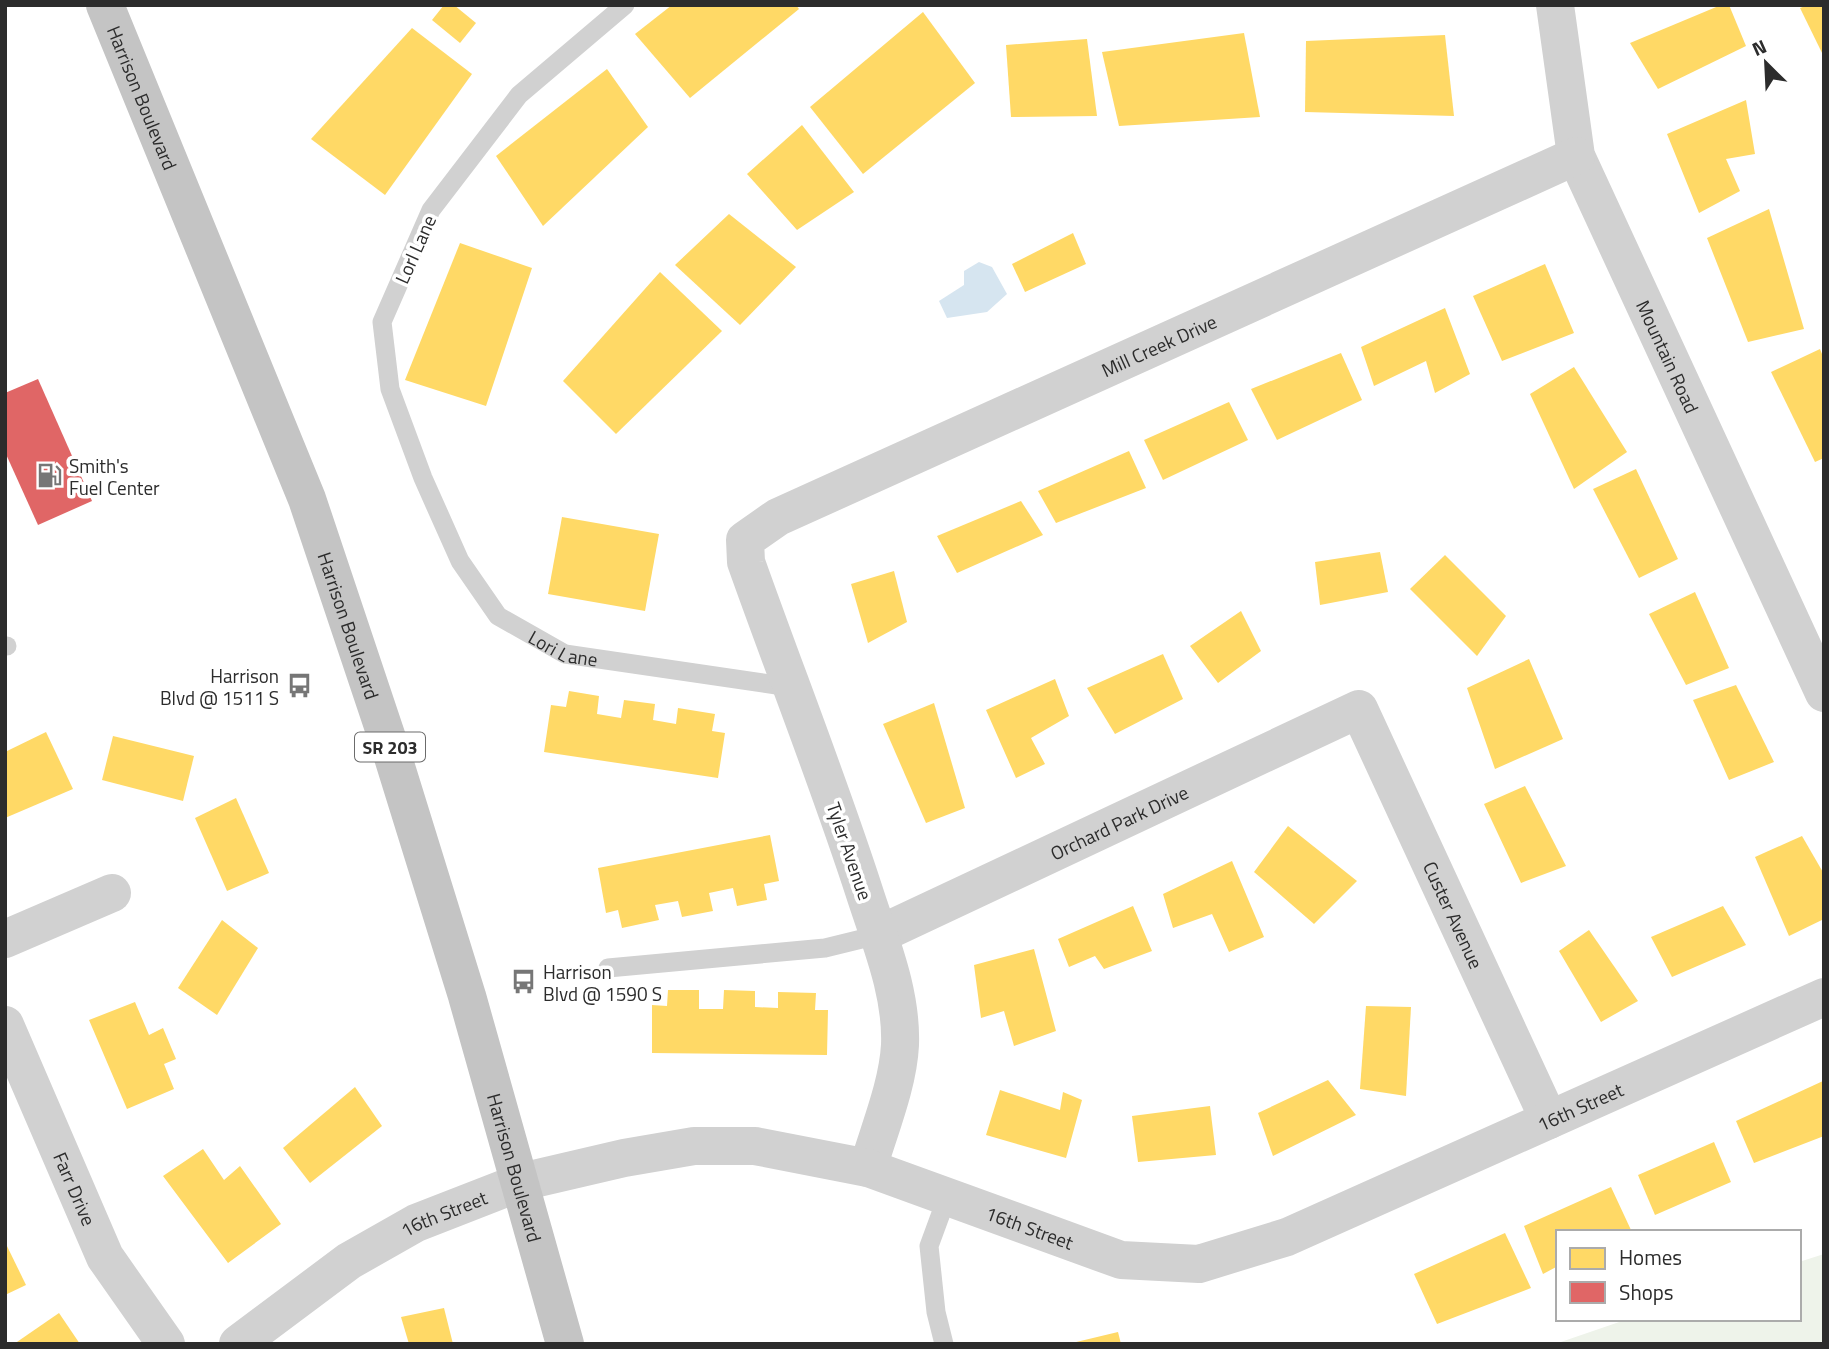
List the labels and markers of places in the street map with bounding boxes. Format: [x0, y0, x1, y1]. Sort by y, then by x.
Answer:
place label: Smith's Fuel Center [69, 451, 160, 502]
fuel station icon: Smith's Fuel Center [35, 462, 63, 490]
place label: Harrison Blvd @ 1511 S [160, 661, 279, 712]
bus stop icon: Harrison Blvd @ 1511 S [285, 672, 313, 700]
place label: Harrison Blvd @ 1590 S [543, 957, 662, 1008]
bus stop icon: Harrison Blvd @ 1590 S [509, 968, 537, 996]

